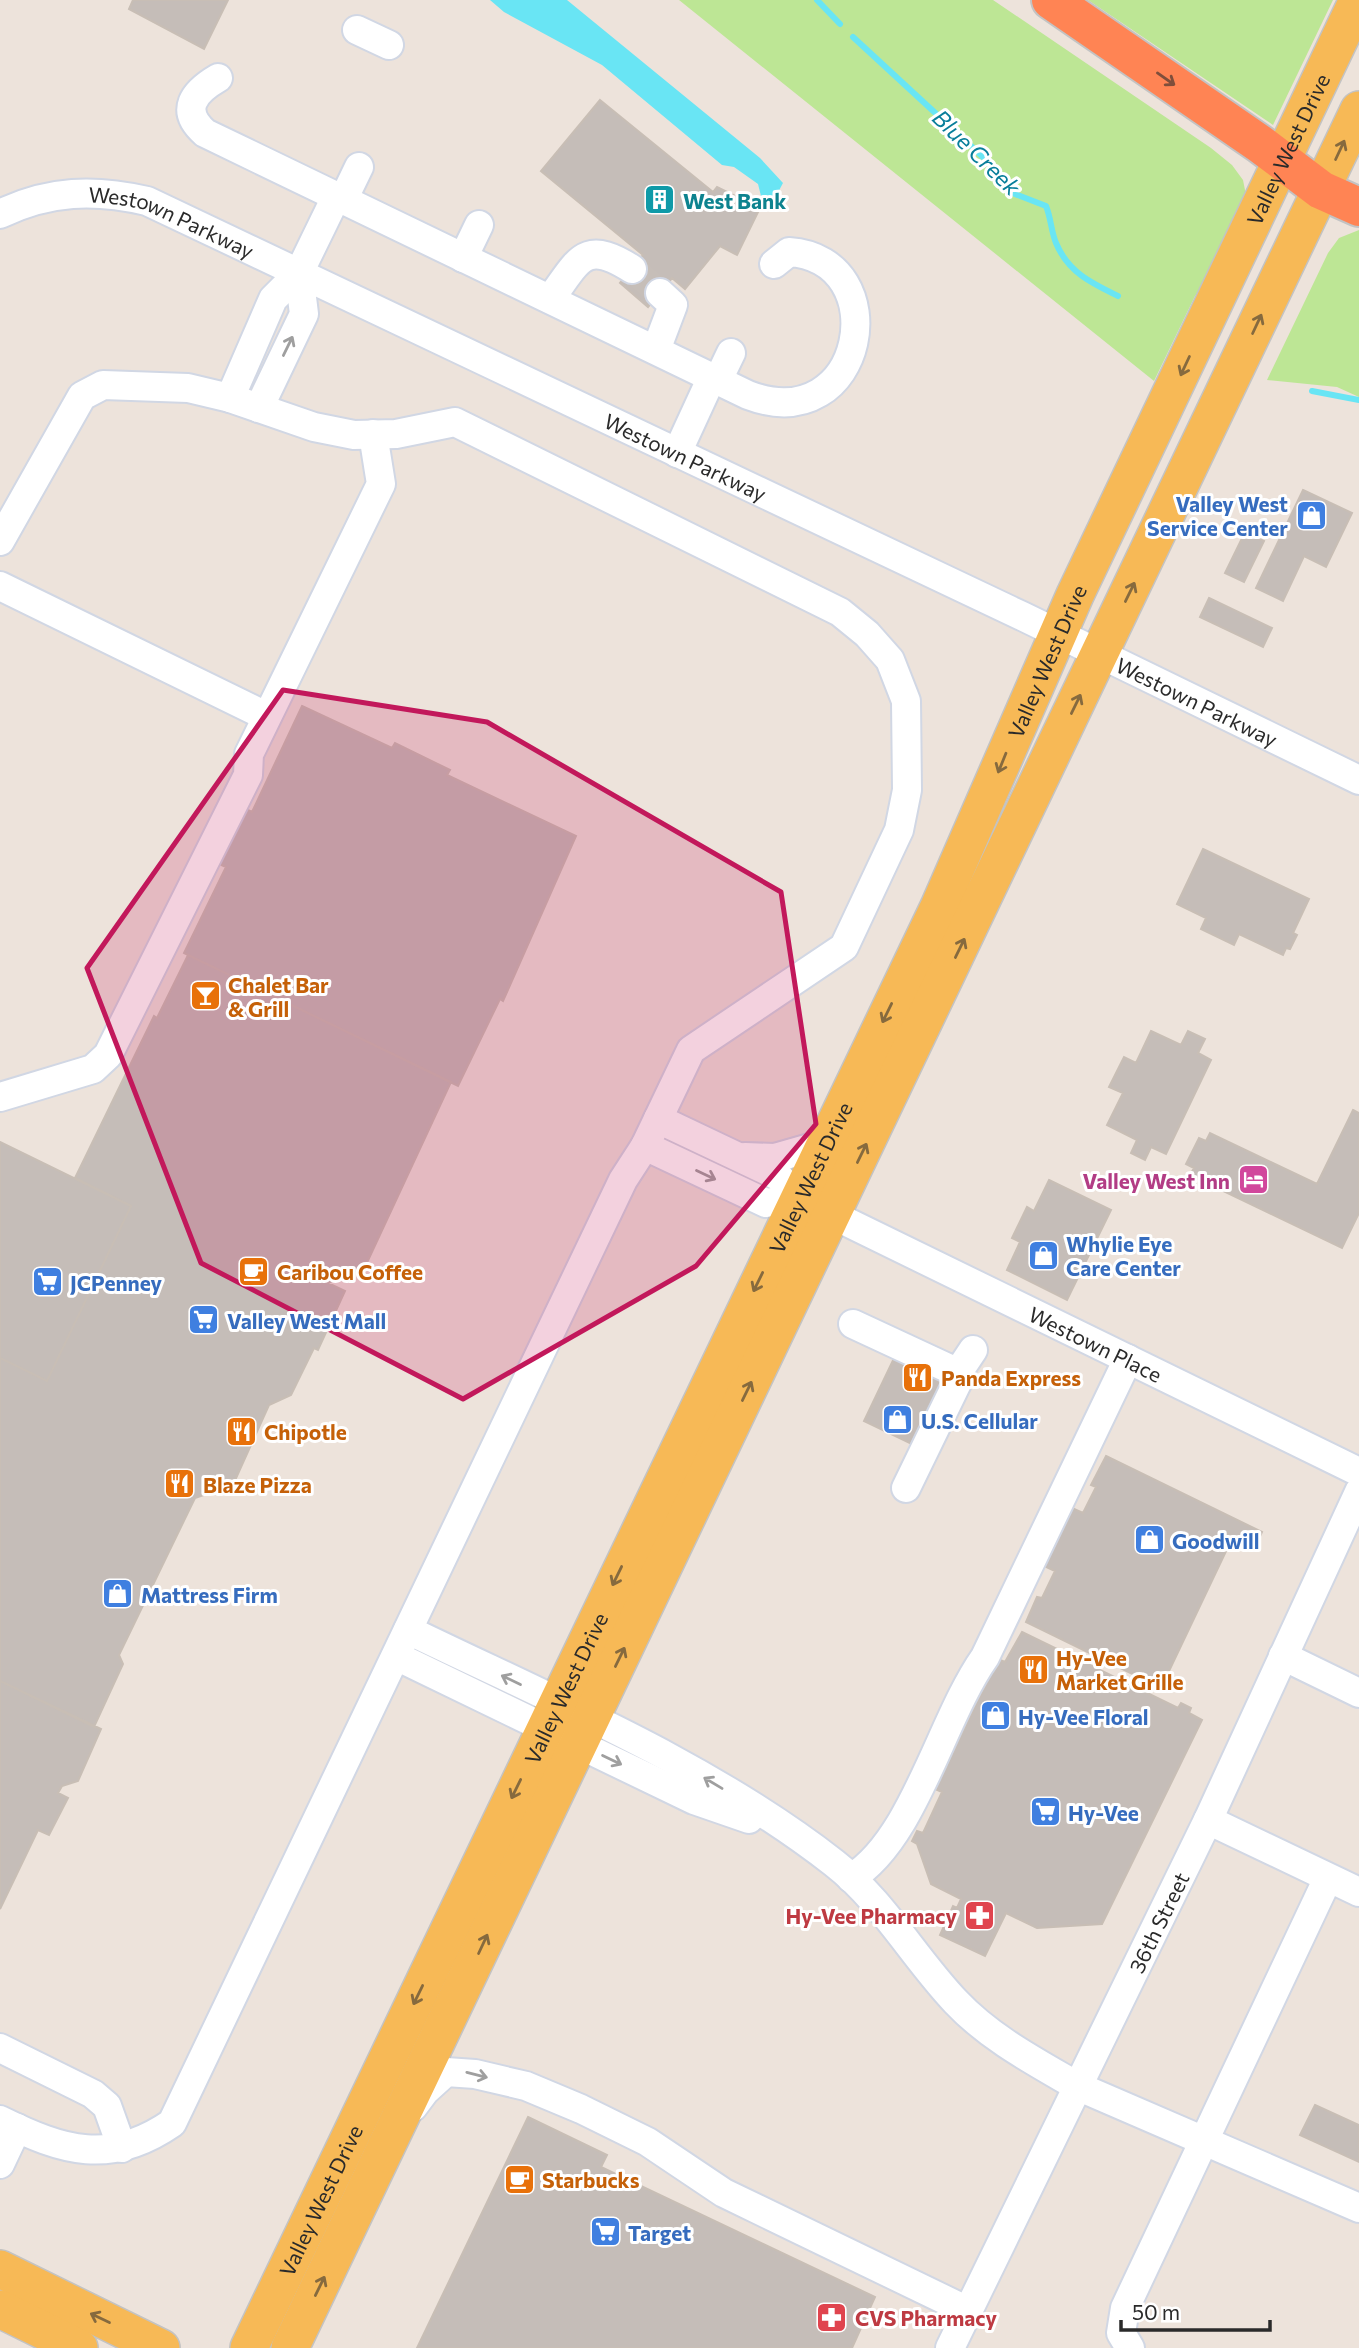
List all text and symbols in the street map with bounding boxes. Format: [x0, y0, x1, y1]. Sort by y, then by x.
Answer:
street label: Valley West Drive [1241, 69, 1334, 229]
one-way arrow [1156, 72, 1175, 86]
water label: Blue Creek [927, 103, 1027, 201]
one-way arrow [1334, 140, 1347, 161]
street label: Westown Parkway [88, 181, 259, 263]
building icon: West Bank [643, 183, 677, 217]
place label: West Bank [683, 188, 786, 213]
one-way arrow [1252, 314, 1265, 335]
one-way arrow [282, 336, 295, 357]
one-way arrow [1177, 356, 1190, 377]
street label: Westown Parkway [601, 407, 771, 506]
place label: Valley West Service Center [1147, 491, 1288, 540]
shop icon: Valley West Service Center [1294, 498, 1328, 532]
street label: Valley West Drive [1002, 580, 1091, 741]
one-way arrow [1124, 582, 1137, 603]
street label: Westown Parkway [1112, 651, 1282, 751]
one-way arrow [1070, 694, 1083, 715]
one-way arrow [994, 751, 1007, 773]
one-way arrow [954, 938, 967, 959]
place label: Chalet Bar & Grill [228, 972, 329, 1021]
bar icon: Chalet Bar & Grill [188, 979, 222, 1013]
one-way arrow [880, 1002, 893, 1023]
street label: Valley West Drive [763, 1098, 856, 1257]
one-way arrow [855, 1143, 869, 1164]
hotel icon: Valley West Inn [1236, 1163, 1270, 1197]
place label: Valley West Inn [1082, 1168, 1230, 1193]
one-way arrow [695, 1169, 716, 1182]
place label: Whylie Eye Care Center [1066, 1231, 1181, 1280]
shop icon: Whylie Eye Care Center [1026, 1238, 1060, 1272]
cafe icon: Caribou Coffee [237, 1254, 271, 1288]
place label: Caribou Coffee [277, 1259, 423, 1284]
supermarket icon: JCPenney [30, 1265, 64, 1299]
place label: JCPenney [70, 1270, 162, 1295]
one-way arrow [751, 1271, 764, 1292]
street label: Westown Place [1025, 1300, 1166, 1387]
supermarket icon: Valley West Mall [187, 1303, 221, 1337]
place label: Valley West Mall [227, 1308, 386, 1333]
restaurant icon: Panda Express [901, 1360, 935, 1394]
place label: Panda Express [941, 1365, 1081, 1390]
one-way arrow [741, 1381, 755, 1402]
shop icon: U.S. Cellular [881, 1403, 915, 1437]
place label: U.S. Cellular [921, 1408, 1038, 1433]
restaurant icon: Chipotle [224, 1414, 258, 1448]
place label: Chipotle [264, 1419, 347, 1444]
restaurant icon: Blaze Pizza [163, 1467, 197, 1501]
place label: Blaze Pizza [203, 1472, 312, 1497]
shop icon: Goodwill [1132, 1523, 1166, 1557]
place label: Goodwill [1172, 1528, 1259, 1553]
one-way arrow [610, 1565, 624, 1586]
shop icon: Mattress Firm [101, 1577, 135, 1611]
place label: Mattress Firm [141, 1582, 278, 1607]
street label: Valley West Drive [518, 1608, 612, 1767]
place label: Hy-Vee Market Grille [1056, 1645, 1183, 1694]
one-way arrow [614, 1647, 628, 1668]
restaurant icon: Hy-Vee Market Grille [1016, 1652, 1050, 1686]
one-way arrow [501, 1673, 522, 1686]
shop icon: Hy-Vee Floral [978, 1699, 1012, 1733]
place label: Hy-Vee Floral [1018, 1704, 1149, 1729]
one-way arrow [601, 1754, 622, 1768]
one-way arrow [704, 1776, 724, 1790]
one-way arrow [508, 1778, 522, 1799]
supermarket icon: Hy-Vee [1028, 1795, 1062, 1829]
place label: Hy-Vee [1068, 1800, 1139, 1825]
street label: 36th Street [1123, 1868, 1193, 1977]
pharmacy icon: Hy-Vee Pharmacy [963, 1898, 997, 1932]
place label: Hy-Vee Pharmacy [785, 1903, 957, 1928]
one-way arrow [478, 1934, 491, 1955]
one-way arrow [410, 1984, 424, 2005]
one-way arrow [465, 2069, 488, 2082]
street label: Valley West Drive [273, 2120, 367, 2280]
cafe icon: Starbucks [502, 2162, 536, 2196]
place label: Starbucks [542, 2167, 640, 2192]
supermarket icon: Target [588, 2215, 622, 2249]
place label: Target [628, 2220, 691, 2245]
one-way arrow [314, 2276, 327, 2297]
scale bar [1121, 2288, 1270, 2332]
text: 50 m [1132, 2299, 1180, 2324]
pharmacy icon: CVS Pharmacy [815, 2300, 849, 2334]
place label: CVS Pharmacy [855, 2305, 998, 2330]
one-way arrow [90, 2311, 111, 2324]

